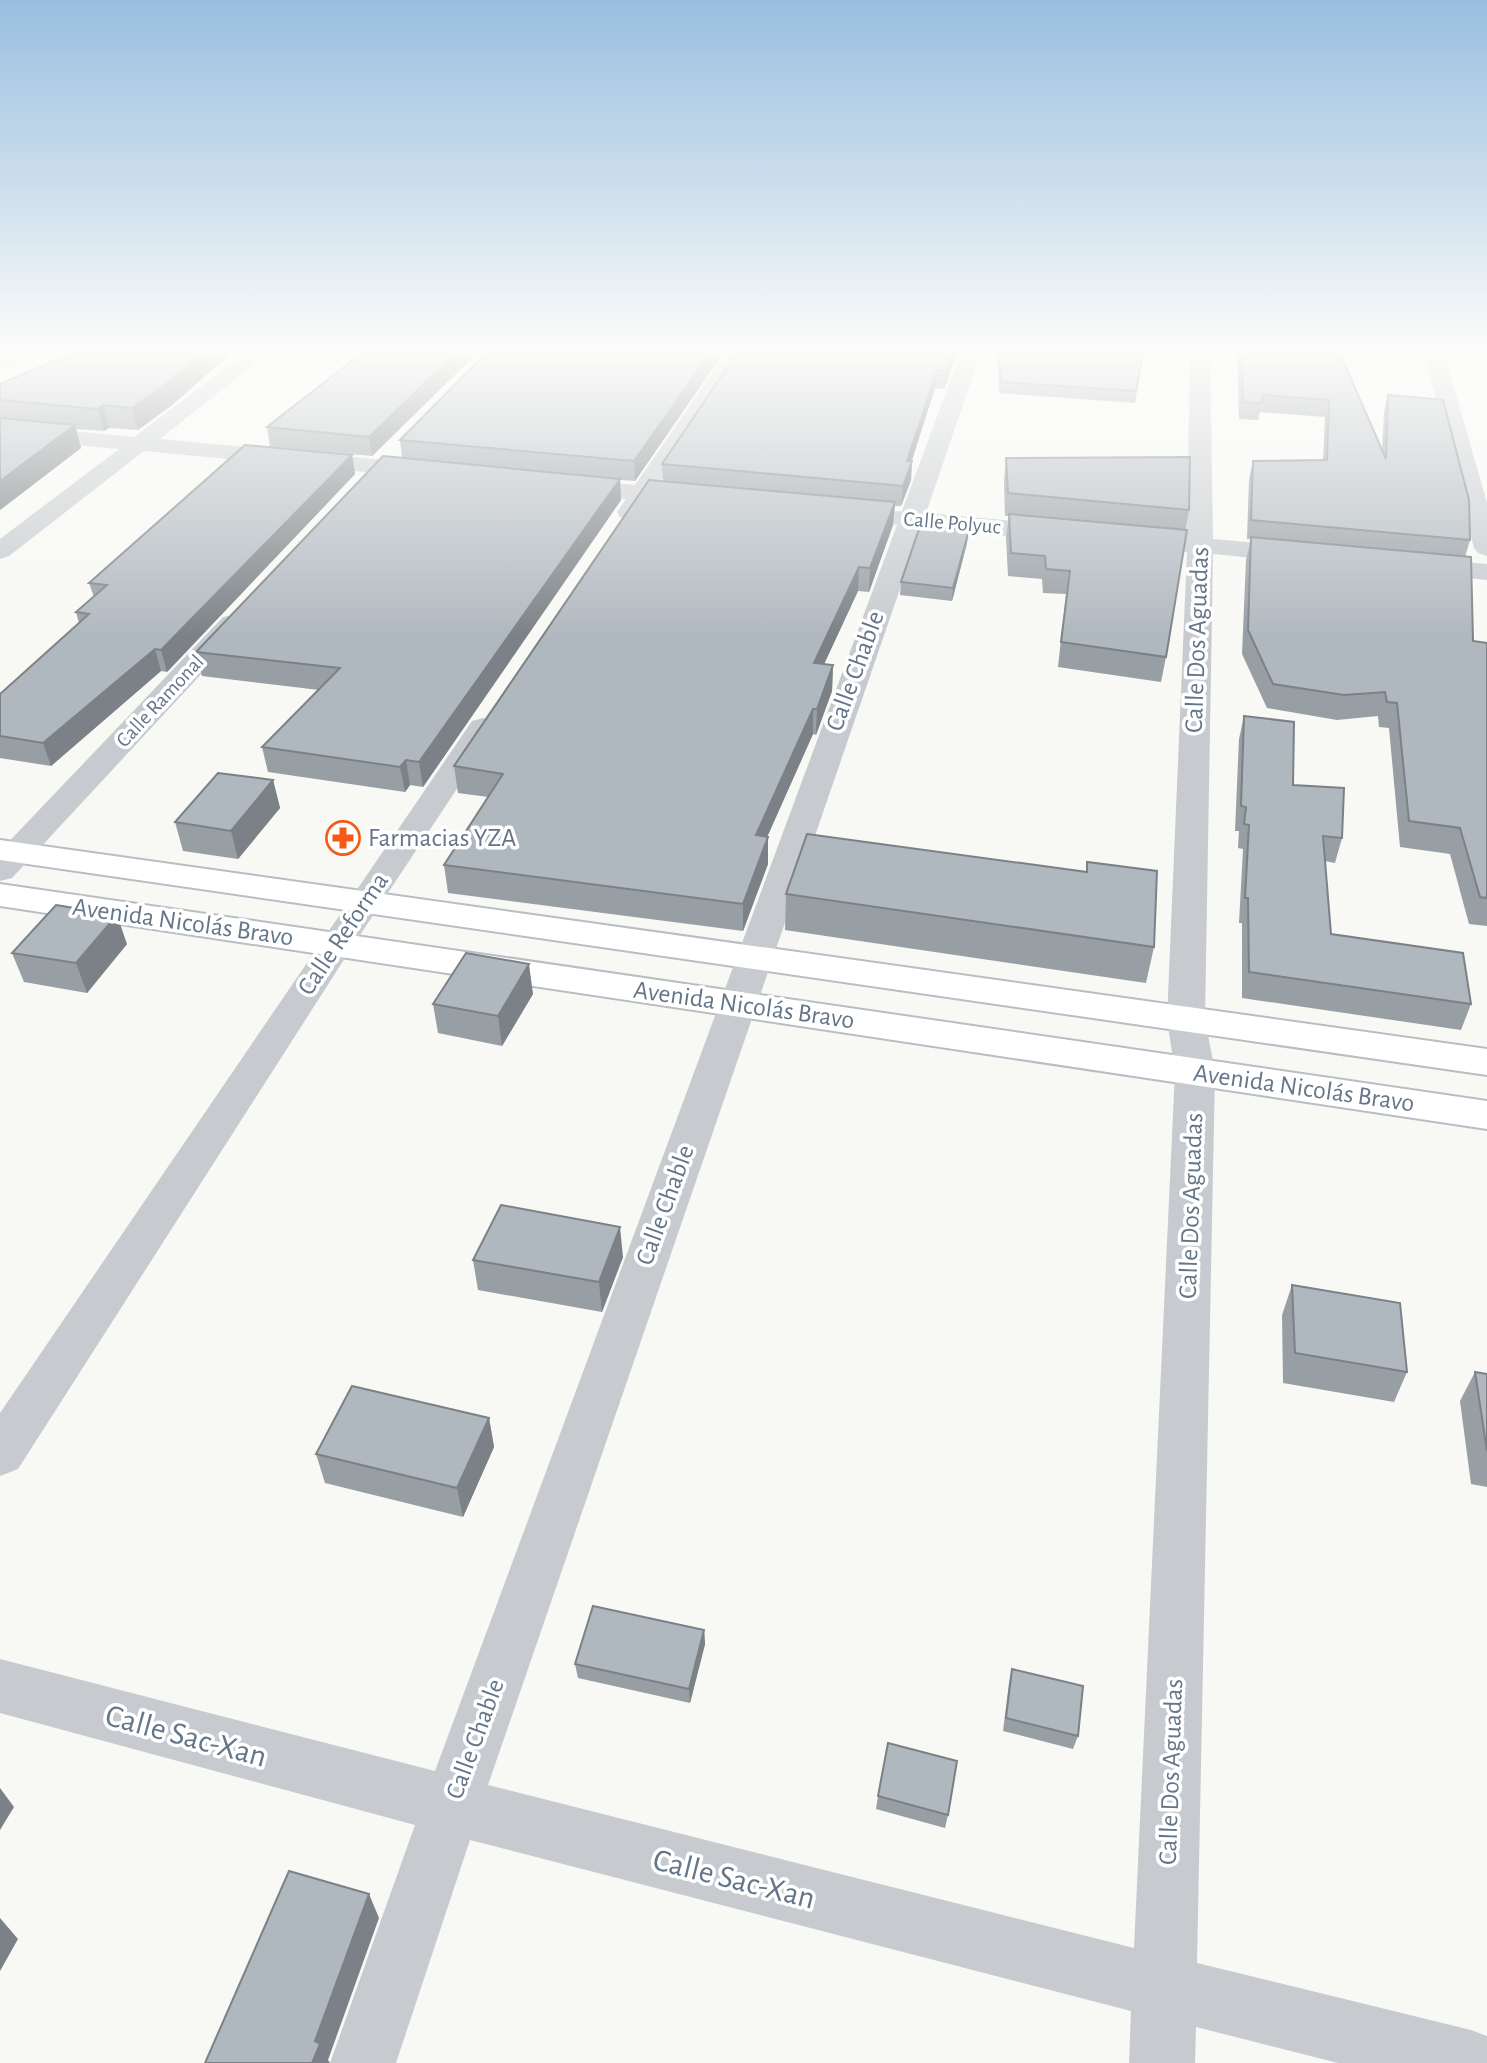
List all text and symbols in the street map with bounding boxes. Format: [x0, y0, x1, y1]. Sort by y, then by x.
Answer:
street label: Calle Polyuc [903, 508, 1001, 538]
street label: Calle Dos Aguadas [1181, 547, 1213, 733]
street label: Calle Chable [821, 608, 889, 734]
street label: Calle Ramonal [112, 651, 208, 751]
pharmacy icon: Farmacias YZA [324, 819, 362, 857]
place label: Farmacias YZA [368, 825, 516, 851]
street label: Calle Reforma [293, 868, 393, 1000]
street label: Avenida Nicolás Bravo [71, 894, 295, 950]
street label: Avenida Nicolás Bravo [632, 977, 856, 1033]
street label: Avenida Nicolás Bravo [1192, 1060, 1416, 1116]
street label: Calle Dos Aguadas [1175, 1113, 1207, 1299]
street label: Calle Chable [631, 1142, 699, 1268]
street label: Calle Chable [441, 1676, 509, 1802]
street label: Calle Dos Aguadas [1155, 1679, 1187, 1865]
street label: Calle Sac-Xan [102, 1699, 270, 1773]
street label: Calle Sac-Xan [650, 1843, 818, 1915]

